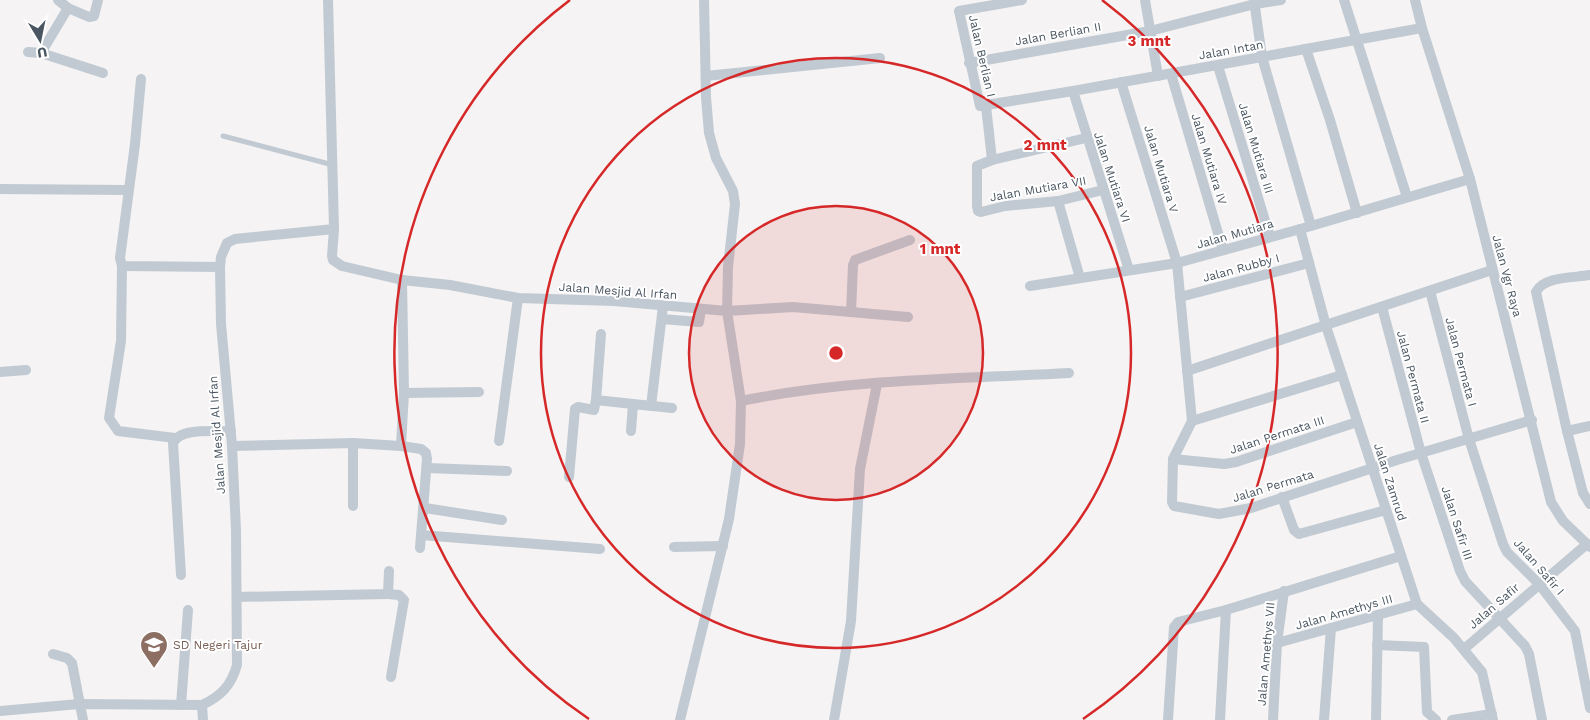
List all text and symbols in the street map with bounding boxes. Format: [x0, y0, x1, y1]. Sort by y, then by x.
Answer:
street label: Jalan Berlian I [966, 14, 998, 98]
north arrow [15, 15, 65, 65]
street label: Jalan Berlian II [1014, 20, 1102, 48]
text: 3 mnt [1127, 32, 1171, 50]
street label: Jalan Intan [1198, 37, 1264, 63]
text: U [36, 44, 49, 62]
street label: Jalan Mutiara III [1236, 101, 1276, 195]
street label: Jalan Mutiara IV [1188, 112, 1230, 206]
street label: Jalan Mutiara V [1141, 124, 1181, 215]
street label: Jalan Mutiara VI [1091, 130, 1133, 224]
text: 2 mnt [1023, 136, 1067, 154]
street label: Jalan Mutiara VII [989, 174, 1087, 204]
street label: Jalan Mutiara [1195, 216, 1275, 252]
street label: Jalan Vgr Raya [1489, 233, 1525, 319]
text: 1 mnt [920, 240, 961, 258]
street label: Jalan Rubby I [1201, 251, 1281, 285]
street label: Jalan Mesjid Al Irfan [558, 280, 678, 302]
street label: Jalan Permata I [1442, 316, 1480, 408]
street label: Jalan Permata II [1394, 329, 1432, 425]
centre of rings [827, 344, 845, 362]
street label: Jalan Mesjid Al Irfan [206, 375, 228, 495]
street label: Jalan Permata III [1228, 413, 1326, 457]
street label: Jalan Zamrud [1371, 441, 1409, 523]
street label: Jalan Permata [1231, 467, 1315, 505]
street label: Jalan Safir III [1438, 484, 1476, 562]
street label: Jalan Safir I [1511, 536, 1567, 598]
street label: Jalan Safir [1466, 580, 1522, 632]
street label: Jalan Amethys III [1294, 591, 1394, 633]
street label: Jalan Amethys VII [1254, 601, 1278, 707]
school or university icon: SD Negeri Tajur [139, 630, 169, 669]
place label: SD Negeri Tajur [173, 638, 263, 652]

